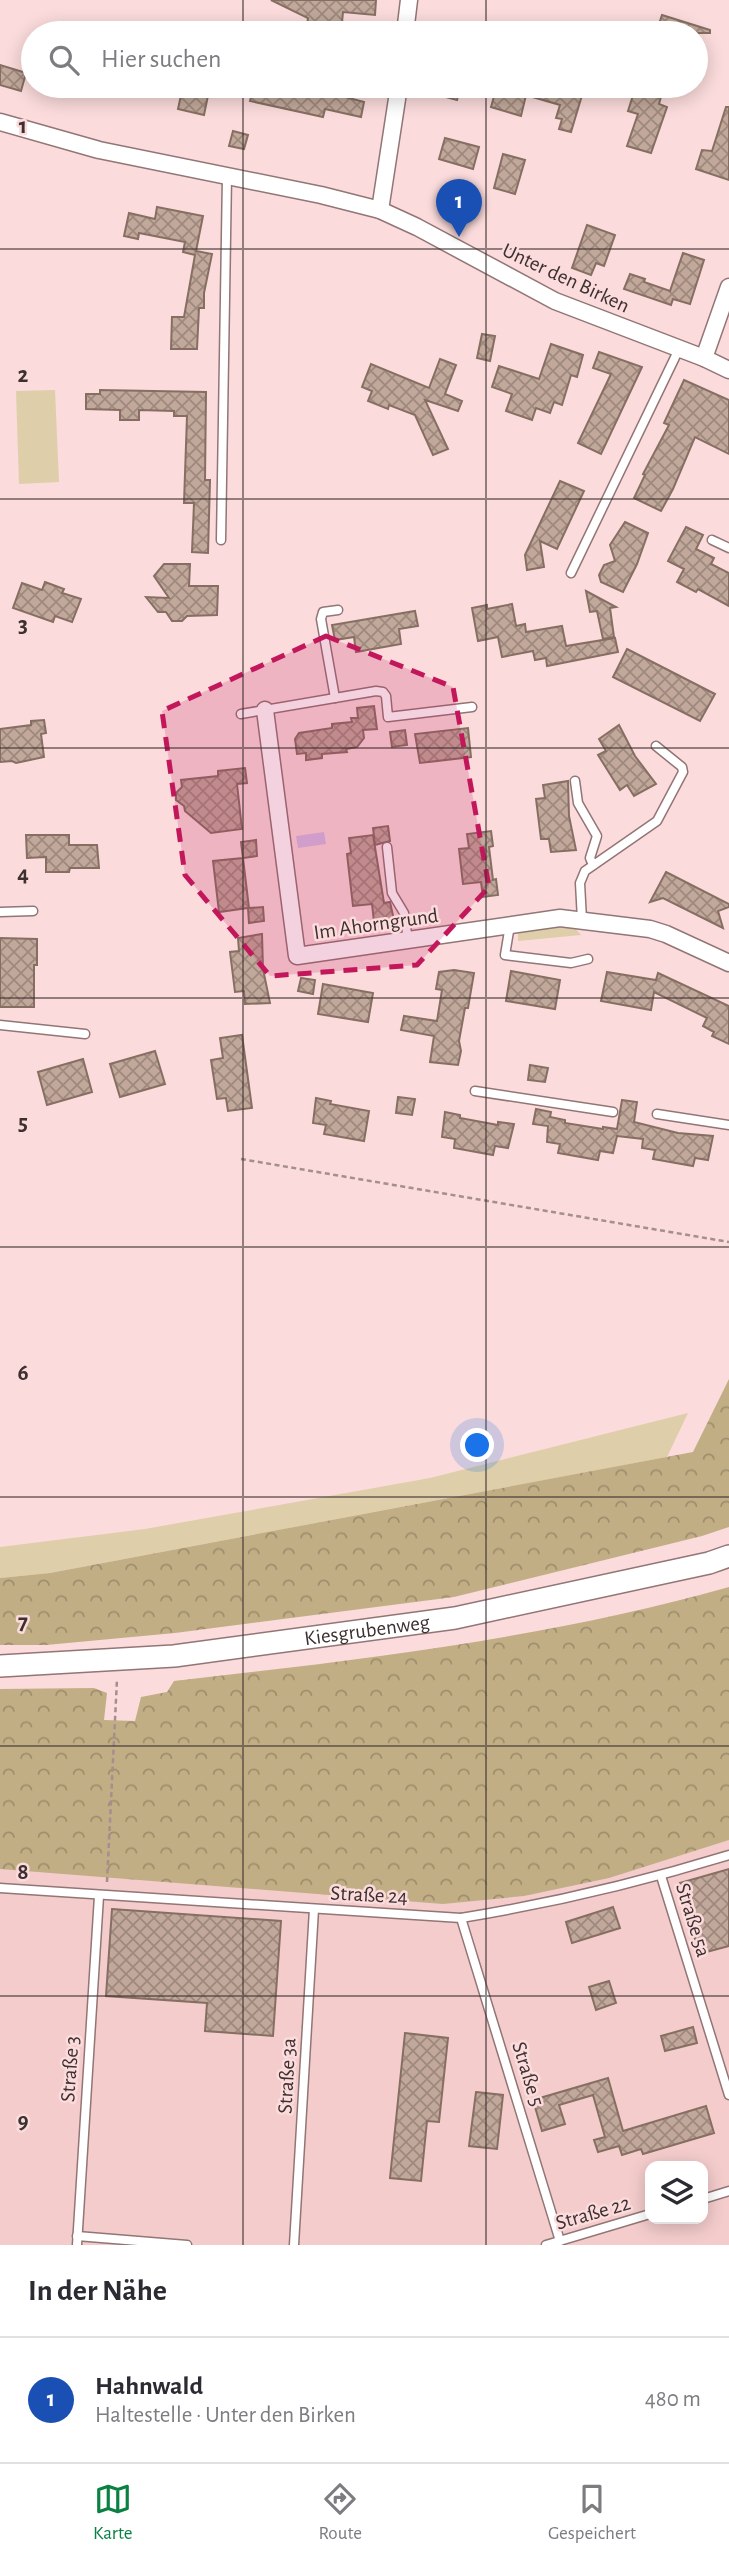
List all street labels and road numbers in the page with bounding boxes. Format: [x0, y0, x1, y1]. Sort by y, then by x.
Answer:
street label: Unter den Birken [499, 239, 633, 317]
street label: Im Ahorngrund [312, 905, 440, 943]
street label: Kiesgrubenweg [303, 1611, 432, 1649]
street label: Straße 5a [672, 1881, 714, 1960]
street label: Straße 24 [330, 1882, 408, 1908]
street label: Straße 3 [57, 2035, 83, 2103]
street label: Straße 3a [275, 2037, 299, 2115]
street label: Straße 5 [508, 2039, 548, 2109]
street label: Straße 22 [553, 2192, 633, 2234]

